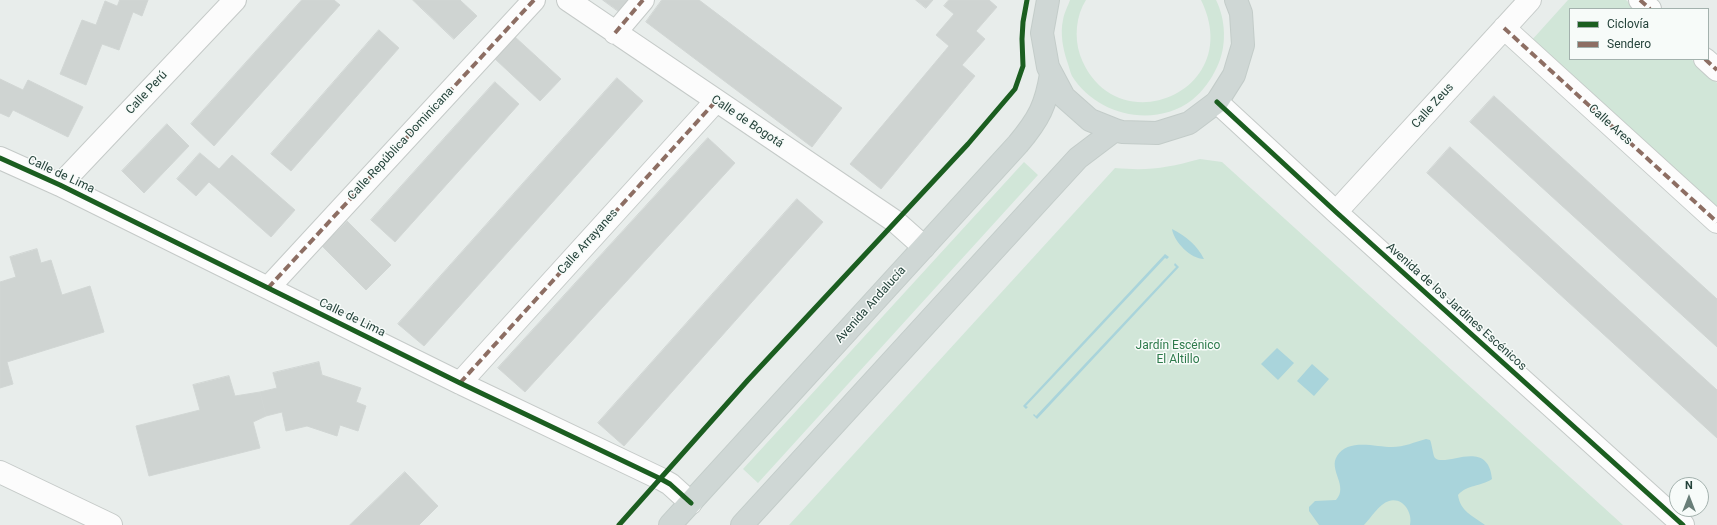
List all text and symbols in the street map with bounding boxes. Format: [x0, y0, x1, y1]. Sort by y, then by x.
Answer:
legend [1569, 8, 1709, 60]
text: Ciclovía [1607, 17, 1649, 31]
text: Sendero [1607, 37, 1651, 51]
street label: Calle Perú [123, 68, 171, 118]
street label: Calle Zeus [1409, 80, 1457, 132]
street label: Calle República Dominicana [345, 85, 457, 203]
street label: Calle de Bogotá [708, 93, 786, 151]
street label: Calle Ares [1585, 102, 1635, 148]
street label: Calle de Lima [25, 153, 97, 197]
street label: Calle Arrayanes [555, 206, 621, 278]
street label: Avenida de los Jardines Escénicos [1383, 240, 1529, 374]
street label: Avenida Andalucía [833, 264, 909, 346]
street label: Calle de Lima [316, 296, 388, 340]
park label: Jardín Escénico El Altillo [1136, 339, 1220, 367]
north arrow [1669, 477, 1709, 517]
text: N [1685, 479, 1693, 492]

